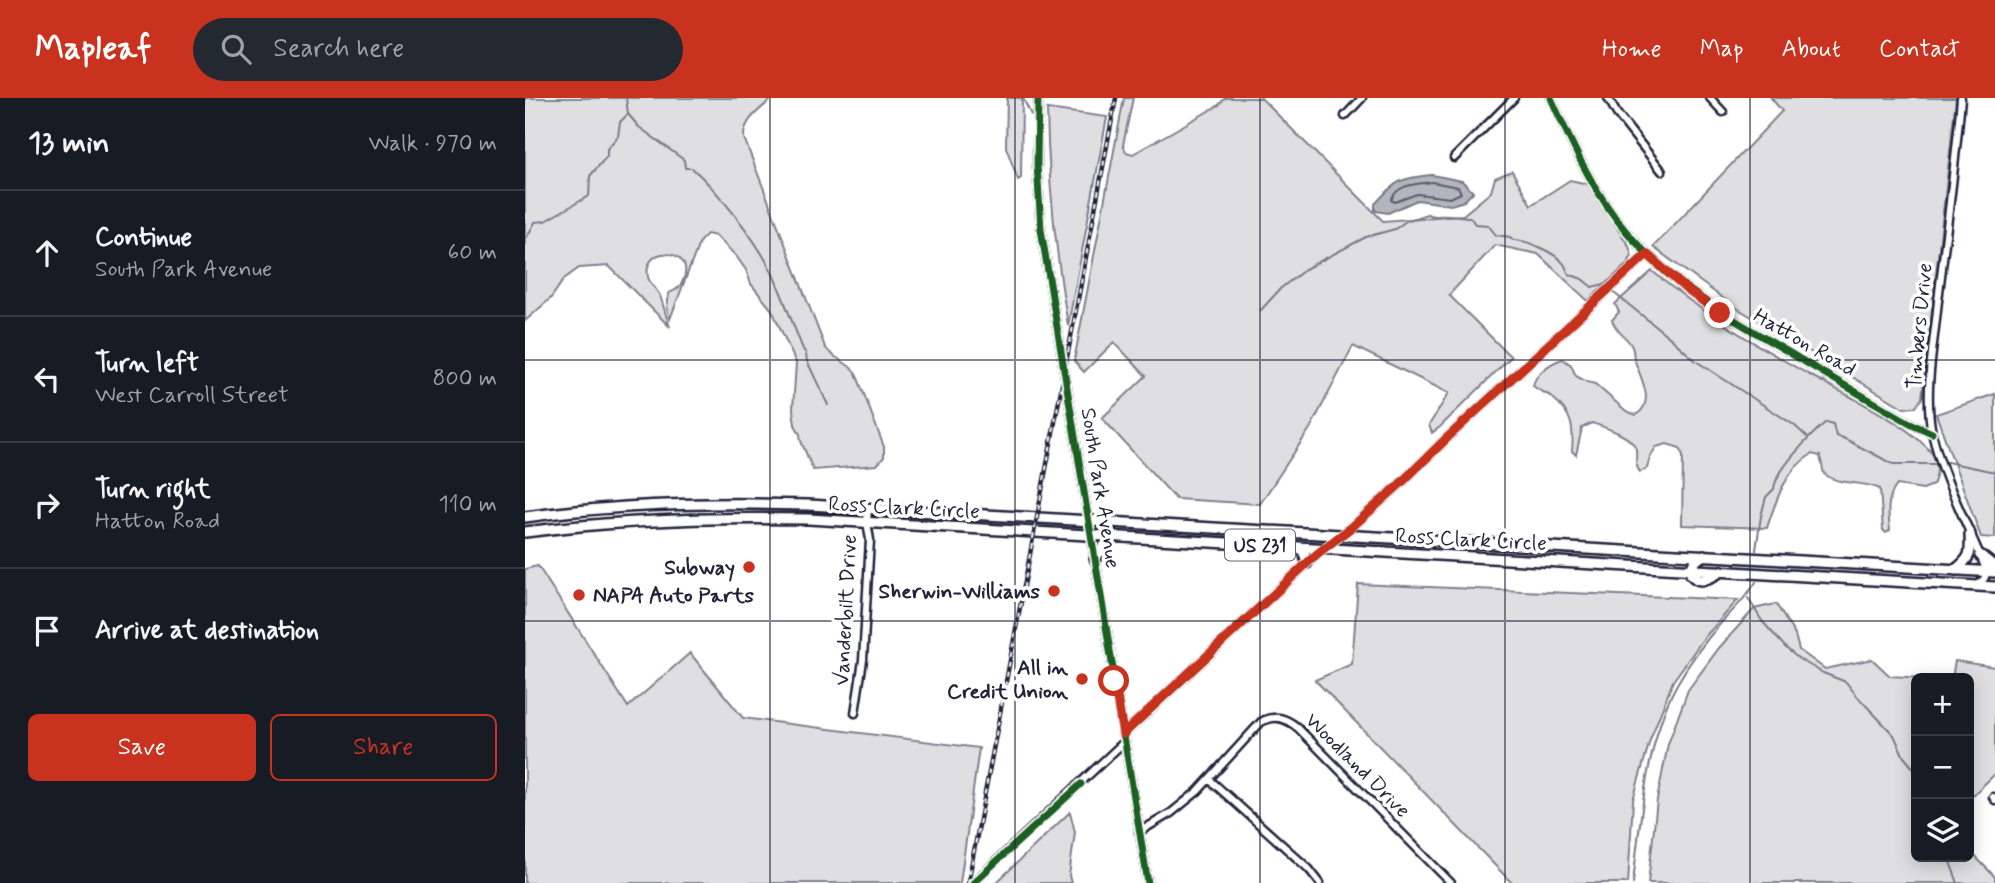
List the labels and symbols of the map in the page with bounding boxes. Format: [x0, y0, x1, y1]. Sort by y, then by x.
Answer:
street label: Timbers Drive [1901, 262, 1939, 390]
route end [1704, 297, 1735, 328]
street label: Hatton Road [1748, 302, 1861, 384]
street label: South Park Avenue [1074, 406, 1127, 570]
street label: Ross Clark Circle [827, 490, 980, 526]
street label: Ross Clark Circle [1394, 522, 1547, 558]
road number: US 231 [1225, 530, 1295, 560]
street label: Vanderbilt Drive [828, 534, 864, 686]
place label: Subway [664, 554, 735, 582]
marker: Subway [741, 559, 757, 575]
place label: Sherwin-Williams [879, 578, 1041, 606]
place label: NAPA Auto Parts [593, 582, 754, 610]
marker: Sherwin-Williams [1046, 583, 1062, 599]
marker: NAPA Auto Parts [571, 587, 587, 603]
place label: All in Credit Union [947, 654, 1069, 706]
route start [1098, 665, 1129, 696]
marker: All in Credit Union [1074, 671, 1090, 687]
street label: Woodland Drive [1299, 707, 1416, 824]

